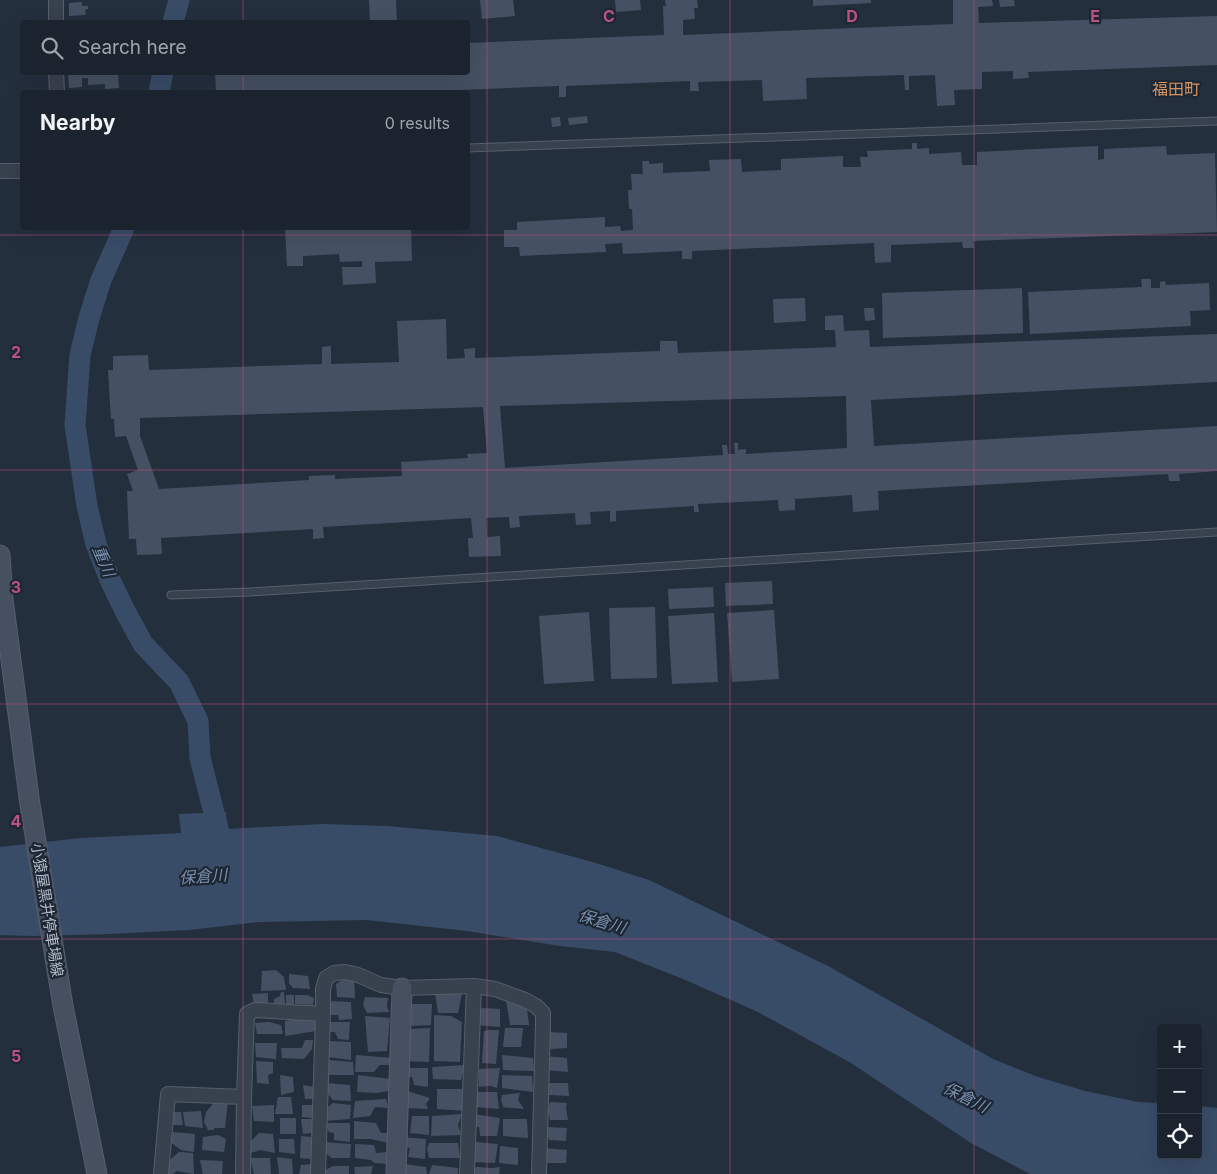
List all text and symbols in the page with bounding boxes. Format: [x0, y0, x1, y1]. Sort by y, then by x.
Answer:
text: C [603, 6, 615, 26]
text: D [846, 6, 858, 26]
text: E [1090, 6, 1100, 26]
search box [20, 20, 470, 75]
icon: search [38, 34, 66, 62]
text: Search here [78, 36, 187, 59]
district label: 福田町 [1152, 79, 1200, 99]
text: Nearby [40, 110, 115, 135]
text: 0 results [385, 113, 450, 133]
text: 2 [11, 342, 21, 362]
water label: 重川 [89, 542, 120, 581]
text: 3 [11, 577, 21, 597]
text: 4 [11, 811, 22, 831]
street label: 小猿屋黒井停車場線 [28, 842, 67, 978]
water label: 保倉川 [178, 864, 230, 888]
water label: 保倉川 [576, 904, 630, 938]
map controls [1157, 1024, 1202, 1159]
button: + [1157, 1024, 1202, 1069]
text: 5 [11, 1046, 21, 1066]
button: − [1157, 1069, 1202, 1114]
water label: 保倉川 [940, 1077, 994, 1117]
button: locate [1157, 1114, 1202, 1159]

